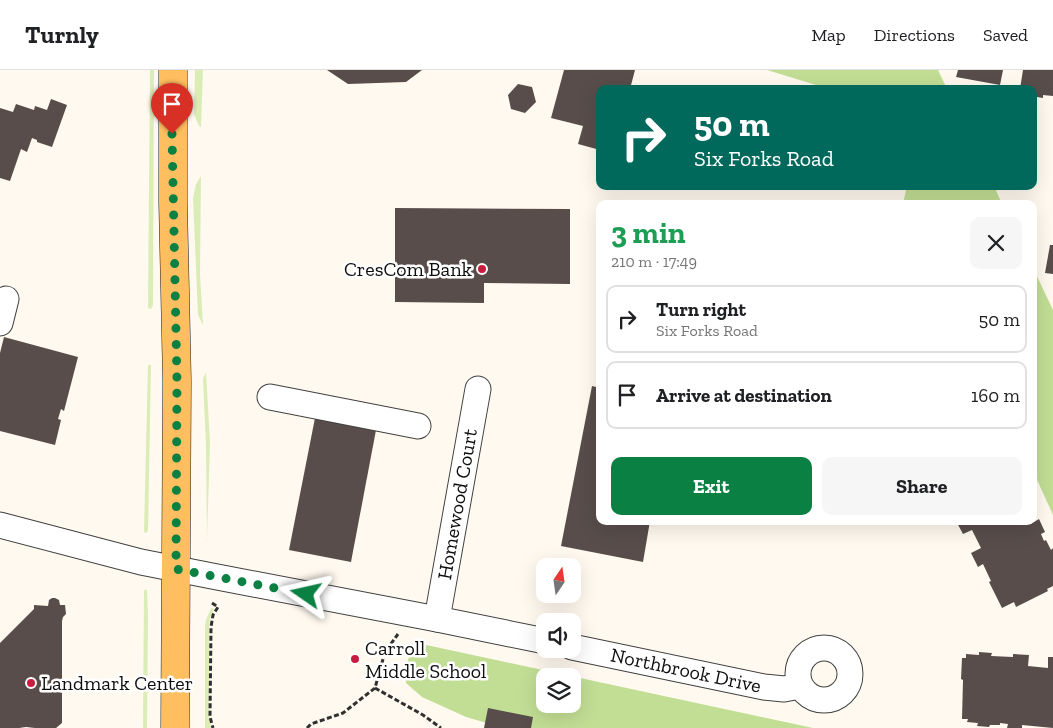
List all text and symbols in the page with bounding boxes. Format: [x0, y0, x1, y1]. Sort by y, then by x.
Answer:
text: Turnly [25, 20, 99, 49]
text: Map [811, 24, 846, 46]
text: Directions [874, 24, 955, 46]
text: Saved [983, 24, 1028, 46]
pin [151, 83, 193, 134]
icon: arrive [158, 90, 186, 118]
text: 50 m [694, 103, 770, 145]
icon: right [611, 105, 676, 170]
text: Six Forks Road [694, 145, 834, 172]
text: 3 min [611, 215, 686, 251]
button: close [970, 217, 1022, 269]
text: 210 m · 17:49 [611, 252, 697, 271]
place label: CresCom Bank [344, 257, 473, 281]
marker: CresCom Bank [476, 263, 488, 275]
text: Turn right [656, 298, 746, 321]
icon: right [613, 305, 641, 333]
text: 50 m [979, 308, 1020, 331]
text: Six Forks Road [656, 321, 758, 340]
icon: arrive [613, 381, 641, 409]
text: Arrive at destination [656, 384, 832, 407]
text: 160 m [971, 384, 1020, 407]
street label: Homewood Court [432, 426, 482, 581]
button: Exit [611, 457, 812, 515]
button: Share [822, 457, 1022, 515]
north arrow [536, 558, 581, 602]
map controls [536, 558, 581, 713]
position arrow [279, 567, 331, 619]
button: sound [536, 613, 581, 658]
place label: Carroll Middle School [365, 636, 486, 683]
street label: Northbrook Drive [609, 642, 763, 698]
marker: Carroll Middle School [349, 653, 361, 665]
button: layers [536, 668, 581, 713]
place label: Landmark Center [41, 671, 193, 695]
marker: Landmark Center [25, 677, 37, 689]

